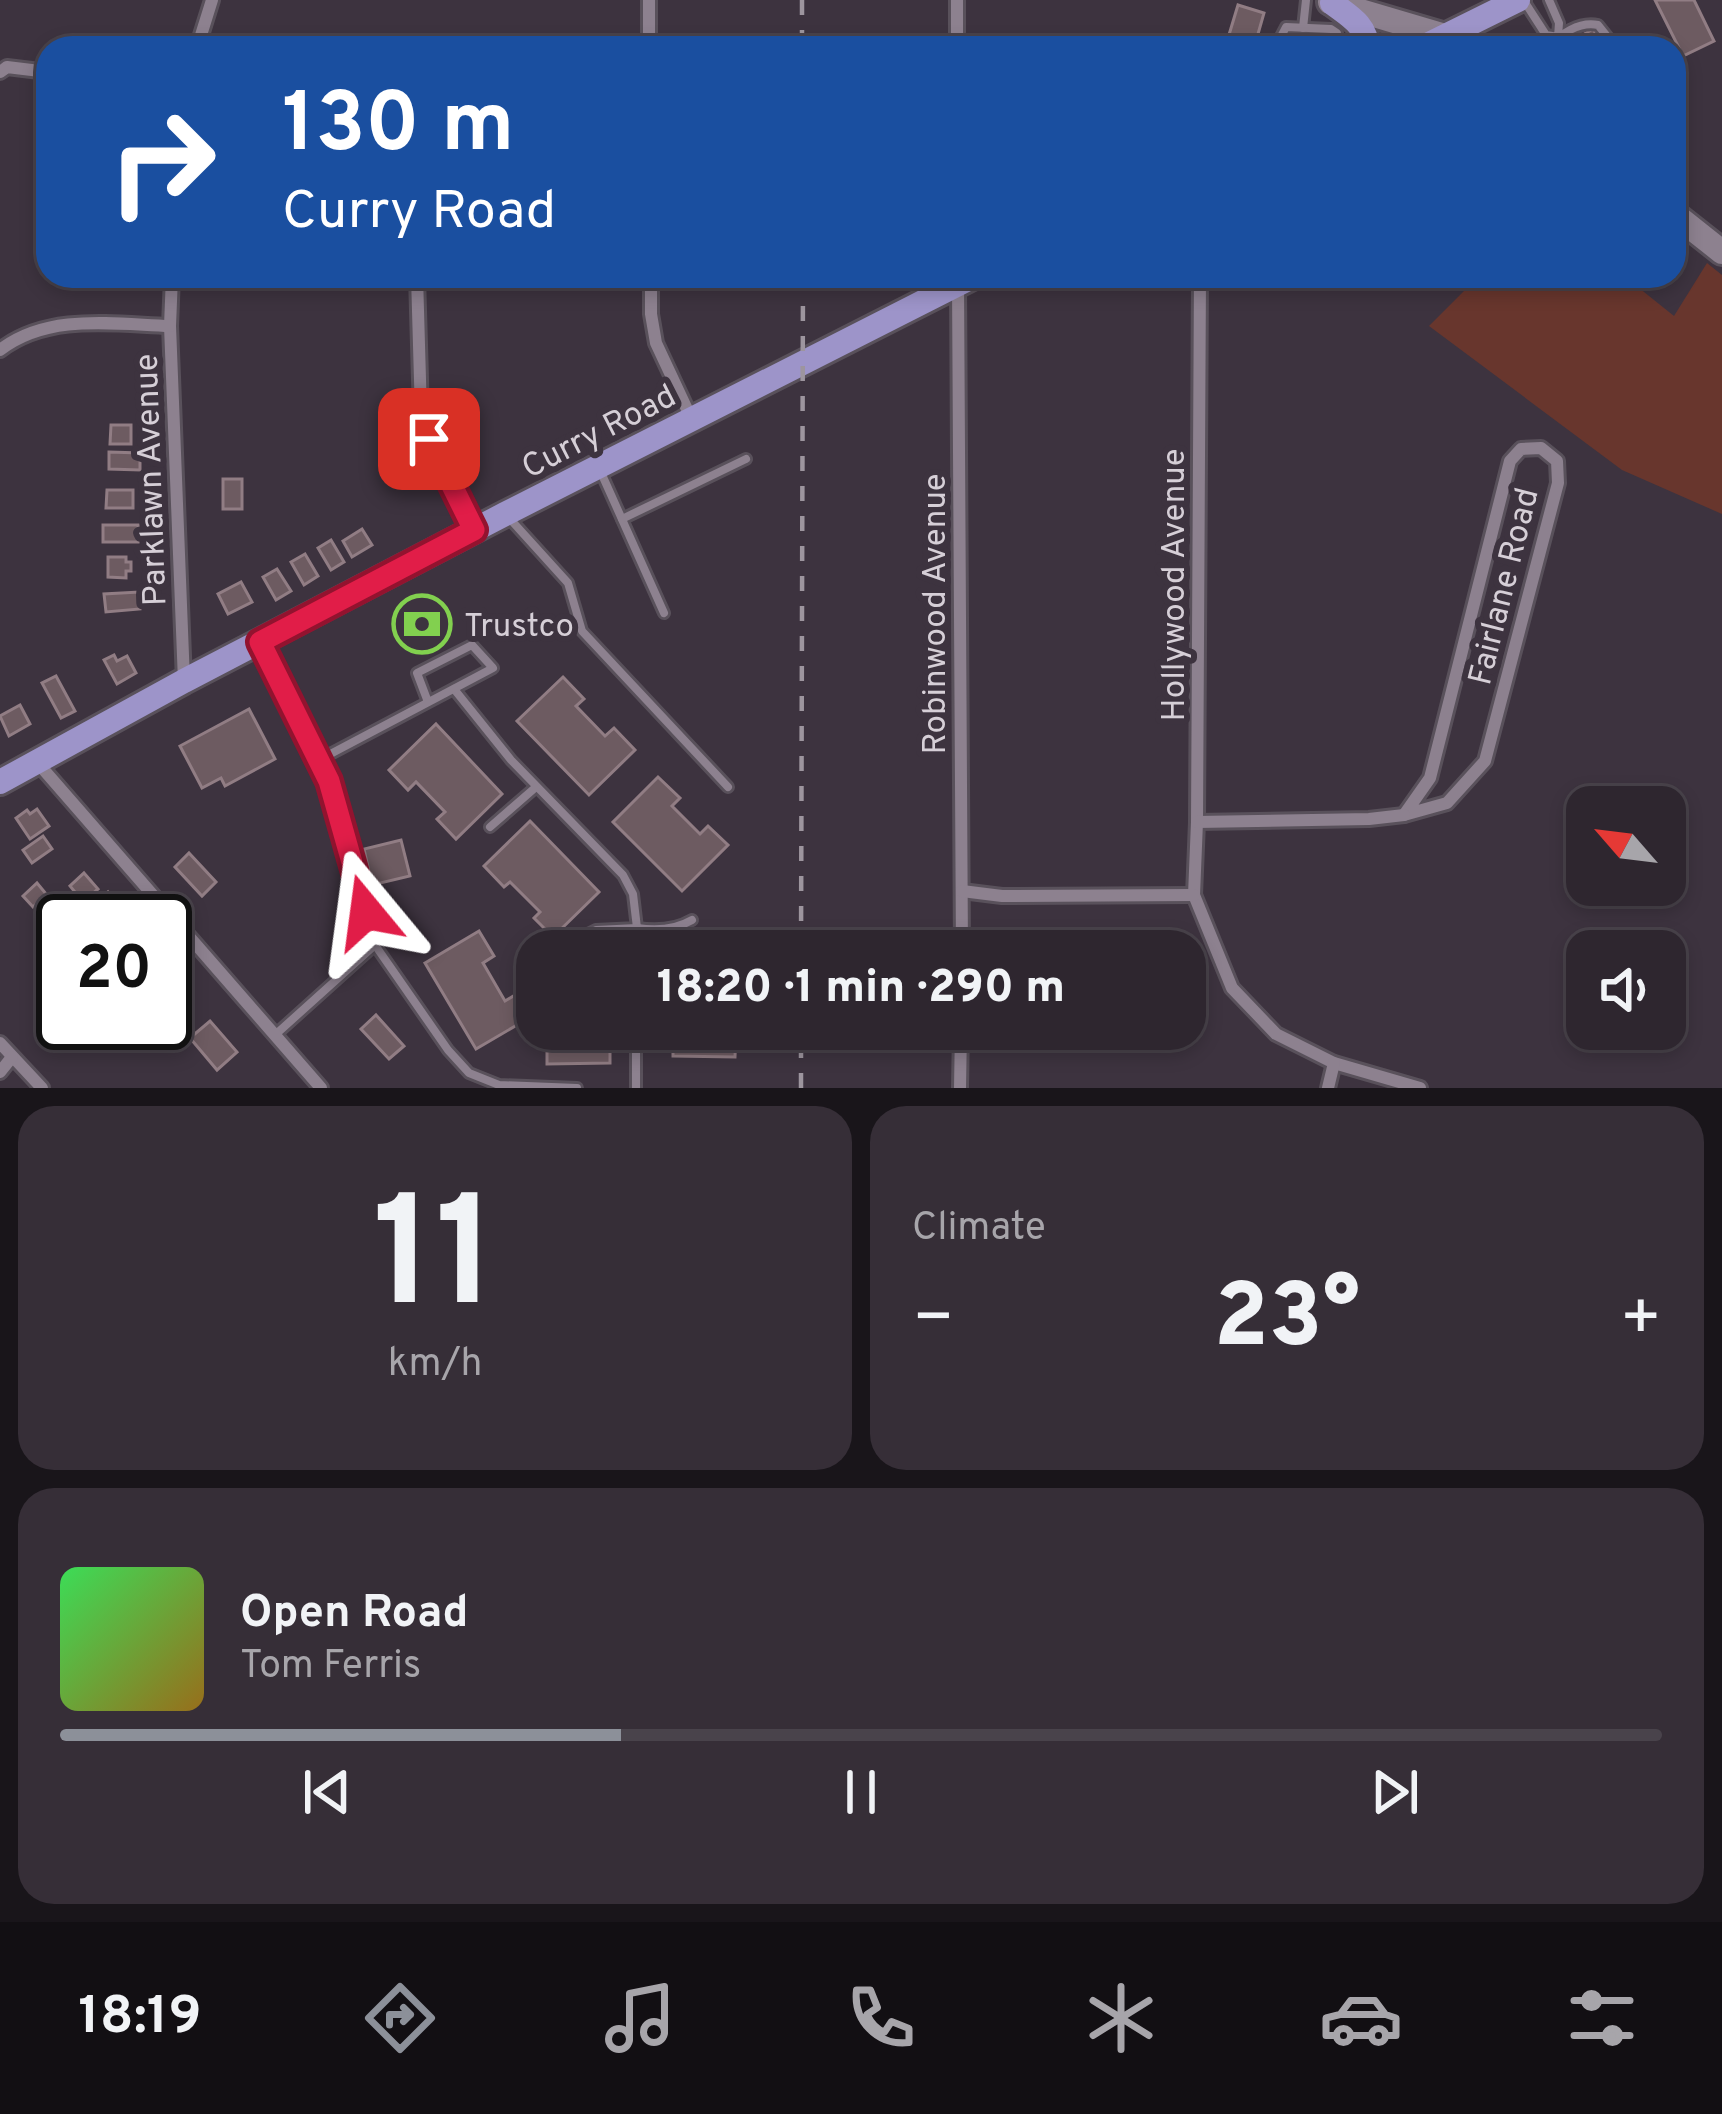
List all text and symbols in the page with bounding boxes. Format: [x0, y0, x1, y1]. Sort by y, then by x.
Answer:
text: 130 m [282, 75, 514, 181]
icon: right [84, 84, 240, 240]
text: Curry Road [282, 179, 556, 248]
street label: Parklawn Avenue [128, 353, 178, 607]
street label: Curry Road [516, 377, 684, 490]
pin [378, 388, 480, 490]
icon: arrive [396, 406, 462, 472]
street label: Hollywood Avenue [1155, 449, 1197, 721]
street label: Robinwood Avenue [916, 473, 958, 755]
street label: Fairlane Road [1461, 484, 1551, 690]
bank icon: Trustco [391, 593, 453, 655]
place label: Trustco [464, 607, 574, 649]
north arrow [1566, 786, 1686, 906]
map controls [1566, 786, 1686, 1050]
position arrow [303, 849, 429, 975]
speed limit sign: 20 [36, 894, 192, 1050]
button: sound [1566, 930, 1686, 1050]
text: 18:20 · 1 min · 290 m [657, 961, 1065, 1018]
text: 11 [373, 1164, 497, 1362]
text: Climate [912, 1205, 1046, 1254]
text: 23° [1214, 1265, 1360, 1378]
text: − [912, 1280, 955, 1363]
text: + [1619, 1280, 1662, 1363]
text: km/h [388, 1341, 482, 1390]
text: Open Road [240, 1586, 468, 1643]
text: Tom Ferris [240, 1643, 421, 1692]
icon: previous [294, 1759, 360, 1825]
icon: pause [828, 1759, 894, 1825]
icon: next [1362, 1759, 1428, 1825]
icon: directions [358, 1976, 442, 2060]
icon: music [598, 1976, 682, 2060]
icon: phone [839, 1976, 923, 2060]
icon: climate [1079, 1976, 1163, 2060]
icon: car [1319, 1976, 1403, 2060]
icon: filters [1560, 1976, 1644, 2060]
text: 18:19 [78, 1984, 202, 2053]

